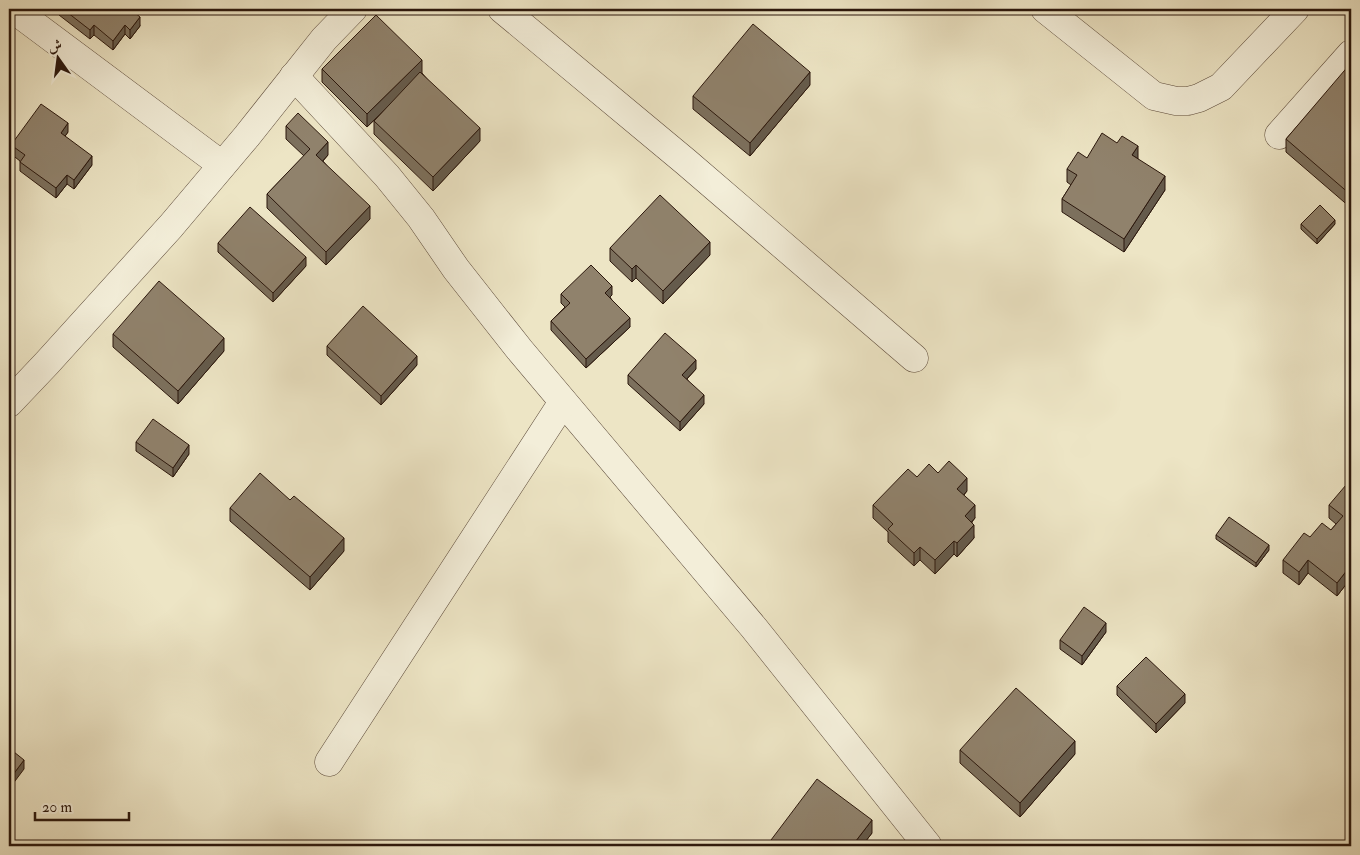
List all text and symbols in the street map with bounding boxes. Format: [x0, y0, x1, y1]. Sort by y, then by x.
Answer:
north arrow [32, 32, 82, 82]
text: ش [46, 36, 64, 56]
scale bar [35, 790, 129, 822]
text: 20 m [42, 798, 72, 817]

